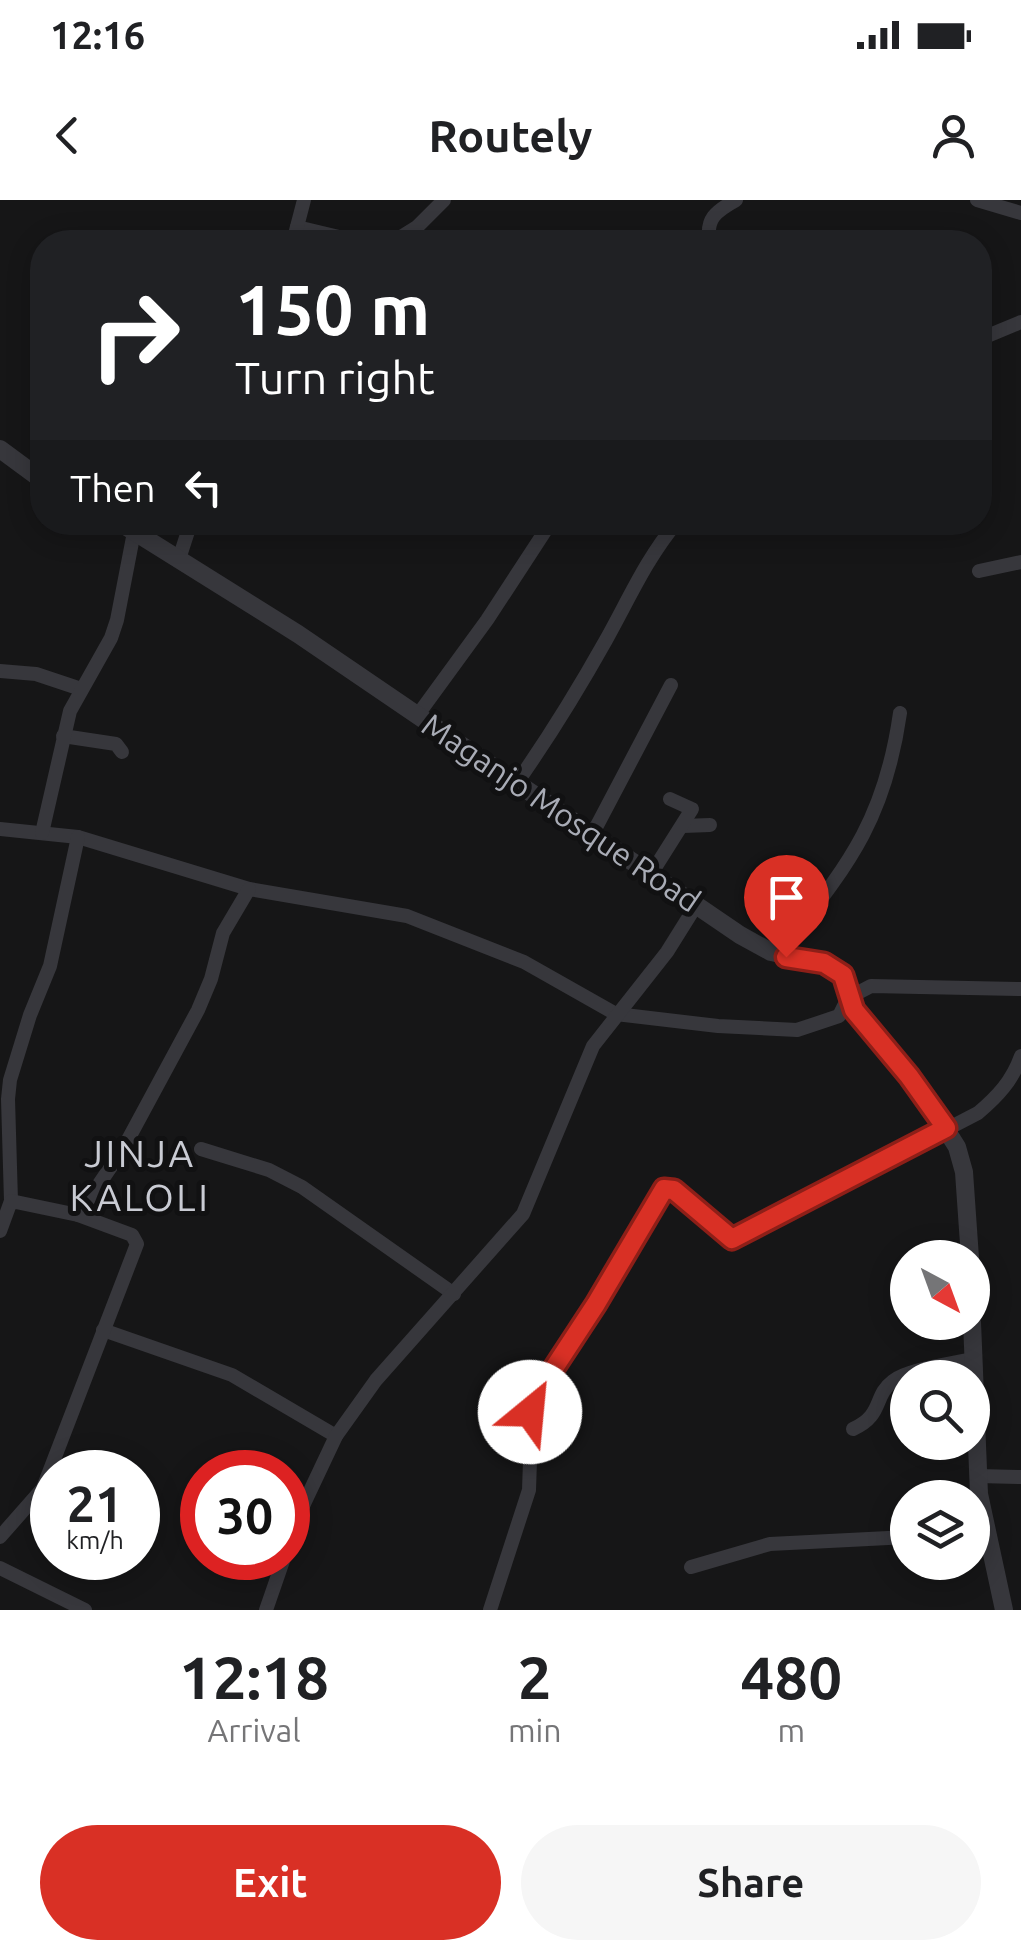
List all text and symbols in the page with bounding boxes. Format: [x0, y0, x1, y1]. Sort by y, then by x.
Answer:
text: 12:16 [50, 14, 145, 56]
icon: back [40, 108, 95, 163]
icon: person [926, 108, 981, 163]
text: Routely [429, 110, 592, 161]
icon: right [70, 270, 200, 400]
text: 150 m [235, 270, 430, 348]
text: Turn right [235, 352, 435, 403]
icon: left [176, 460, 231, 515]
text: Then [70, 467, 156, 509]
street label: Maganjo Mosque Road [416, 706, 707, 919]
pin [744, 855, 829, 958]
icon: arrive [759, 870, 814, 925]
district label: JINJA KALOLI [70, 1132, 210, 1218]
north arrow [890, 1240, 990, 1340]
map controls [890, 1240, 990, 1580]
position arrow [478, 1360, 582, 1464]
button: search [890, 1360, 990, 1460]
speed limit sign: 30 [180, 1450, 310, 1580]
text: 21 [67, 1475, 123, 1531]
button: layers [890, 1480, 990, 1580]
text: km/h [66, 1526, 124, 1554]
text: 12:18 [179, 1643, 329, 1710]
text: 2 [518, 1643, 552, 1710]
text: 480 [741, 1643, 842, 1710]
text: Arrival [207, 1712, 301, 1748]
text: min [508, 1712, 562, 1748]
text: m [777, 1712, 805, 1748]
button: Exit [40, 1825, 501, 1940]
button: Share [521, 1825, 981, 1940]

